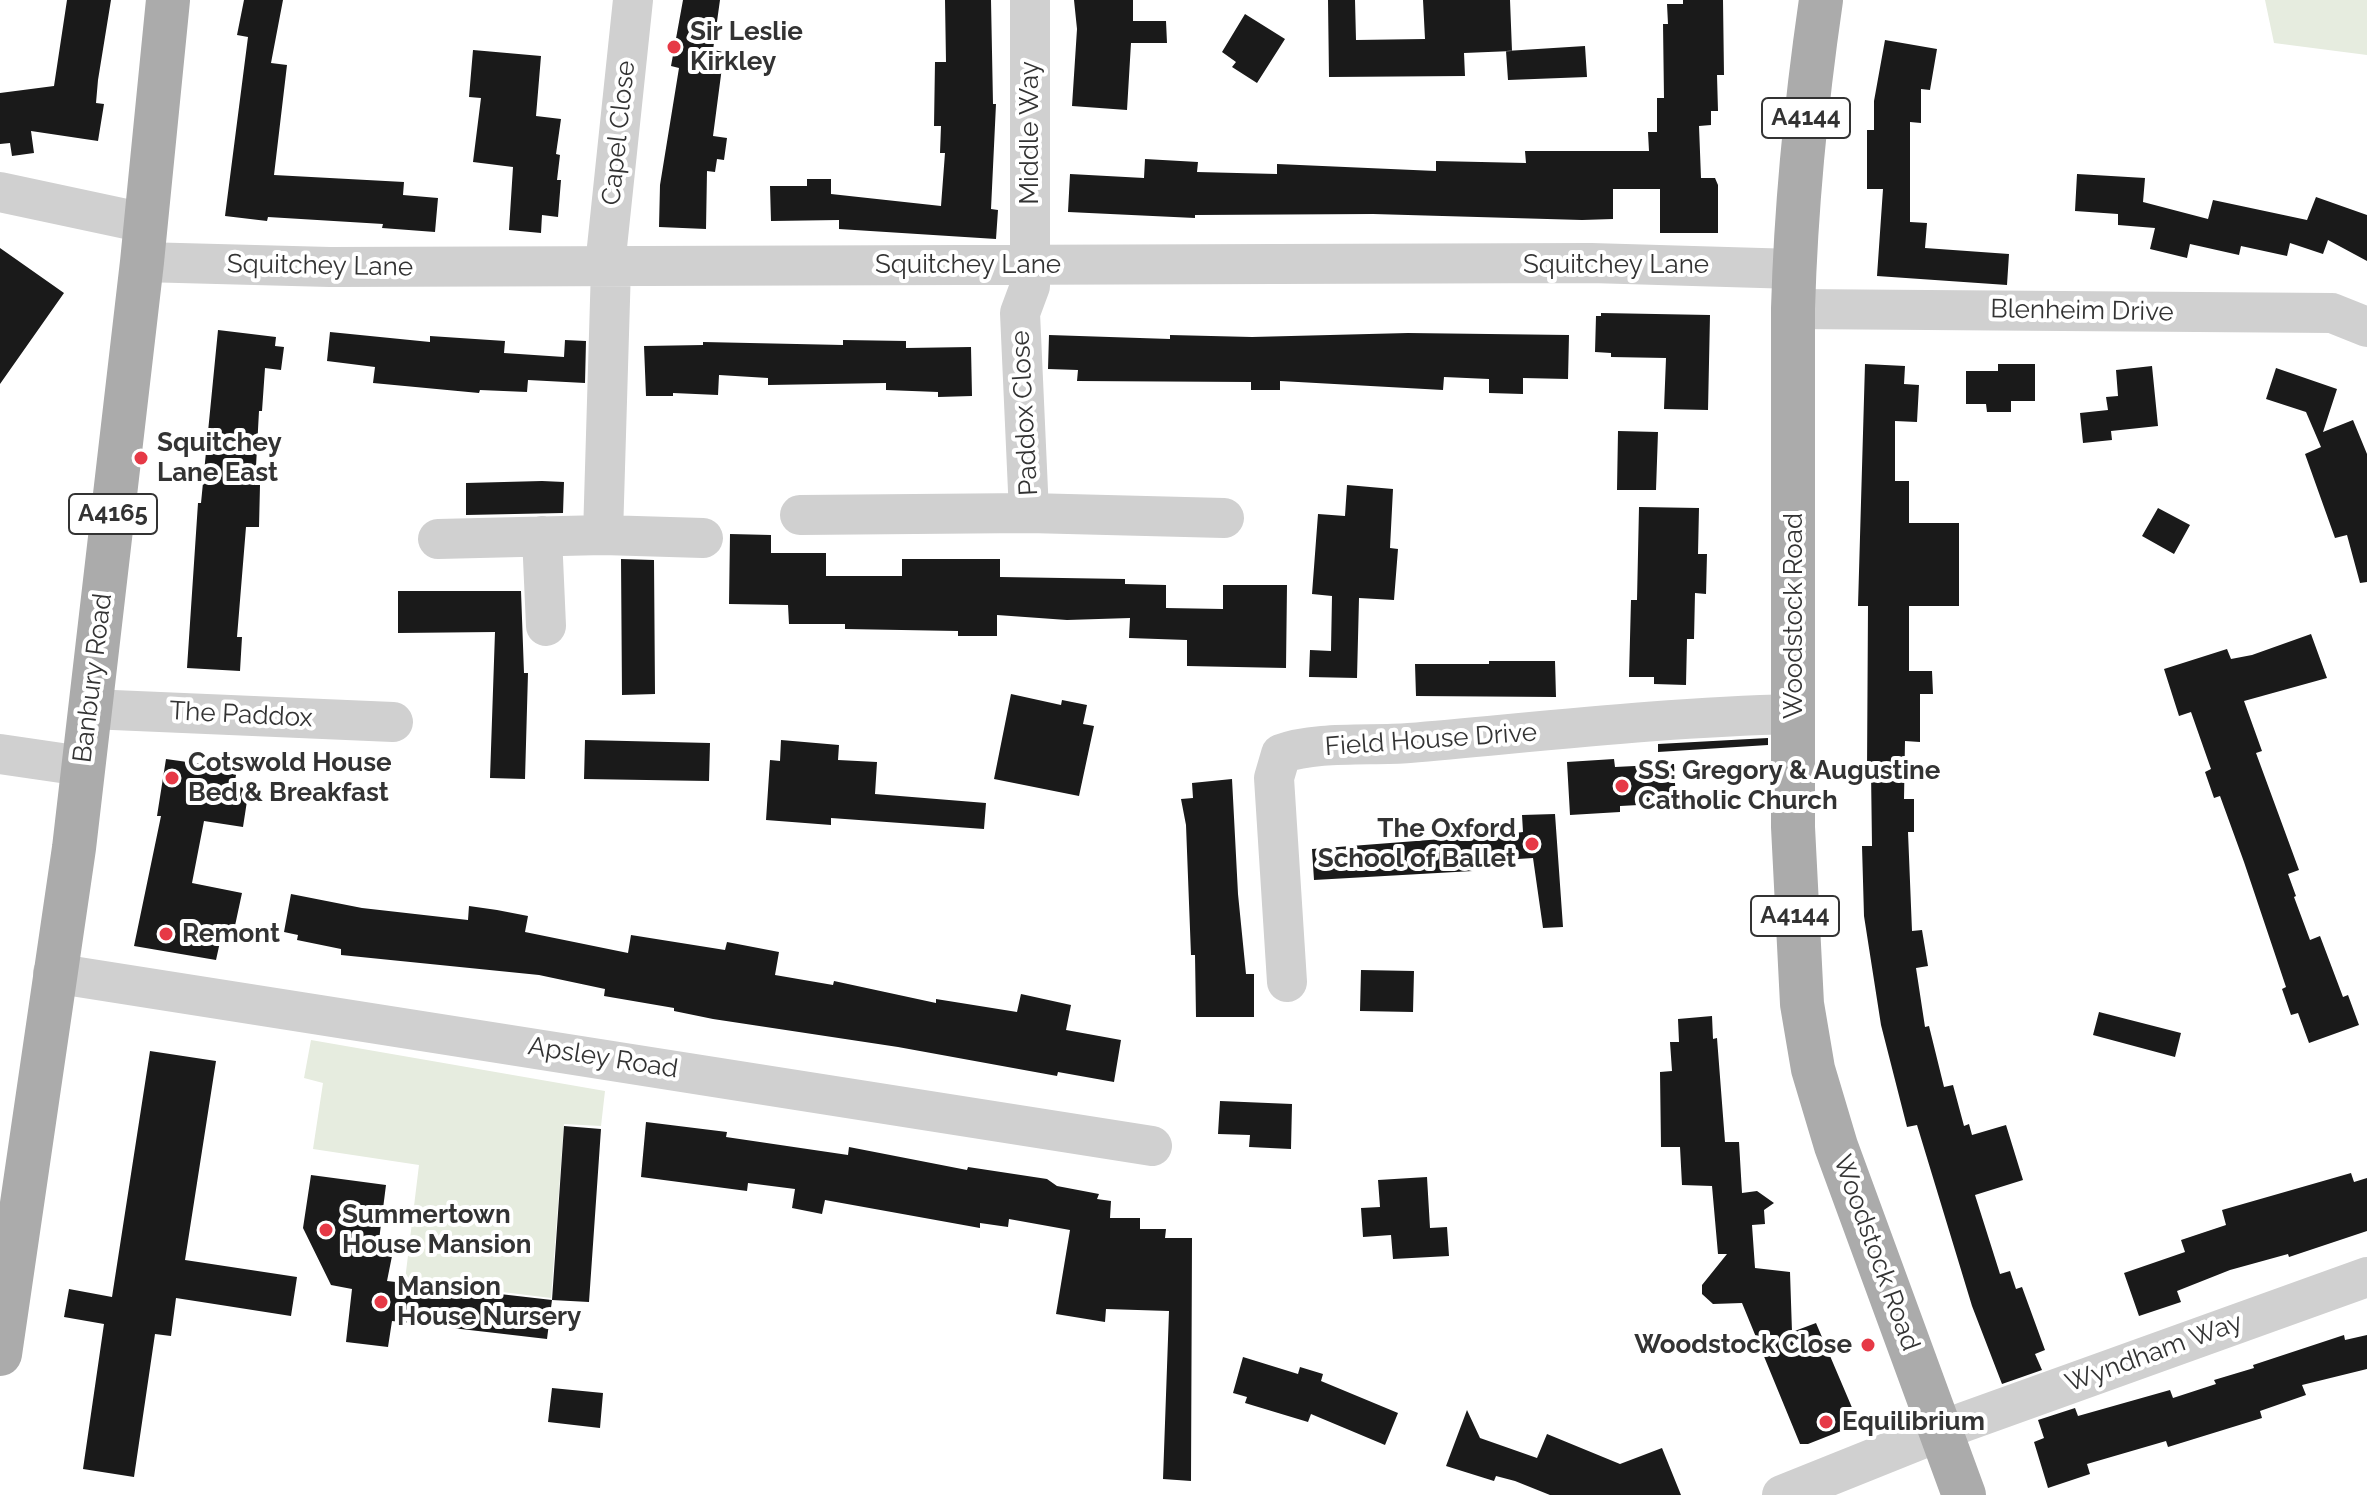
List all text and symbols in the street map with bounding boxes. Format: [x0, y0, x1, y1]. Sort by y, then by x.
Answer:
place label: Sir Leslie Kirkley [690, 16, 803, 78]
marker: Sir Leslie Kirkley [665, 38, 683, 56]
street label: Capel Close [596, 59, 642, 207]
street label: Middle Way [1014, 61, 1046, 205]
road number: A4144 [1762, 98, 1850, 138]
street label: Squitchey Lane [227, 249, 413, 283]
street label: Squitchey Lane [875, 249, 1061, 281]
street label: Squitchey Lane [1523, 249, 1709, 281]
street label: Blenheim Drive [1990, 294, 2174, 328]
street label: Paddox Close [1005, 330, 1045, 496]
place label: Squitchey Lane East [157, 427, 282, 488]
marker: Squitchey Lane East [132, 449, 150, 467]
road number: A4165 [69, 494, 157, 534]
street label: Woodstock Road [1778, 513, 1810, 719]
street label: Banbury Road [67, 592, 119, 764]
street label: The Paddox [169, 696, 313, 734]
street label: Field House Drive [1324, 717, 1538, 763]
place label: Cotswold House Bed & Breakfast [188, 747, 392, 808]
place label: SS. Gregory & Augustine Catholic Church [1638, 755, 1940, 816]
marker: Cotswold House Bed & Breakfast [163, 769, 181, 787]
marker: SS. Gregory & Augustine Catholic Church [1613, 777, 1631, 795]
place label: The Oxford School of Ballet [1318, 813, 1516, 874]
marker: The Oxford School of Ballet [1523, 835, 1541, 853]
road number: A4144 [1751, 896, 1839, 936]
place label: Remont [182, 918, 280, 950]
marker: Remont [157, 925, 175, 943]
street label: Apsley Road [526, 1031, 680, 1085]
street label: Woodstock Road [1826, 1151, 1926, 1355]
place label: Summertown House Mansion [342, 1199, 532, 1260]
marker: Summertown House Mansion [317, 1221, 335, 1239]
place label: Mansion House Nursery [397, 1271, 581, 1332]
marker: Mansion House Nursery [372, 1293, 390, 1311]
street label: Wyndham Way [2061, 1307, 2247, 1399]
place label: Woodstock Close [1634, 1329, 1852, 1361]
marker: Woodstock Close [1859, 1336, 1877, 1354]
place label: Equilibrium [1842, 1406, 1985, 1438]
marker: Equilibrium [1817, 1413, 1835, 1431]

